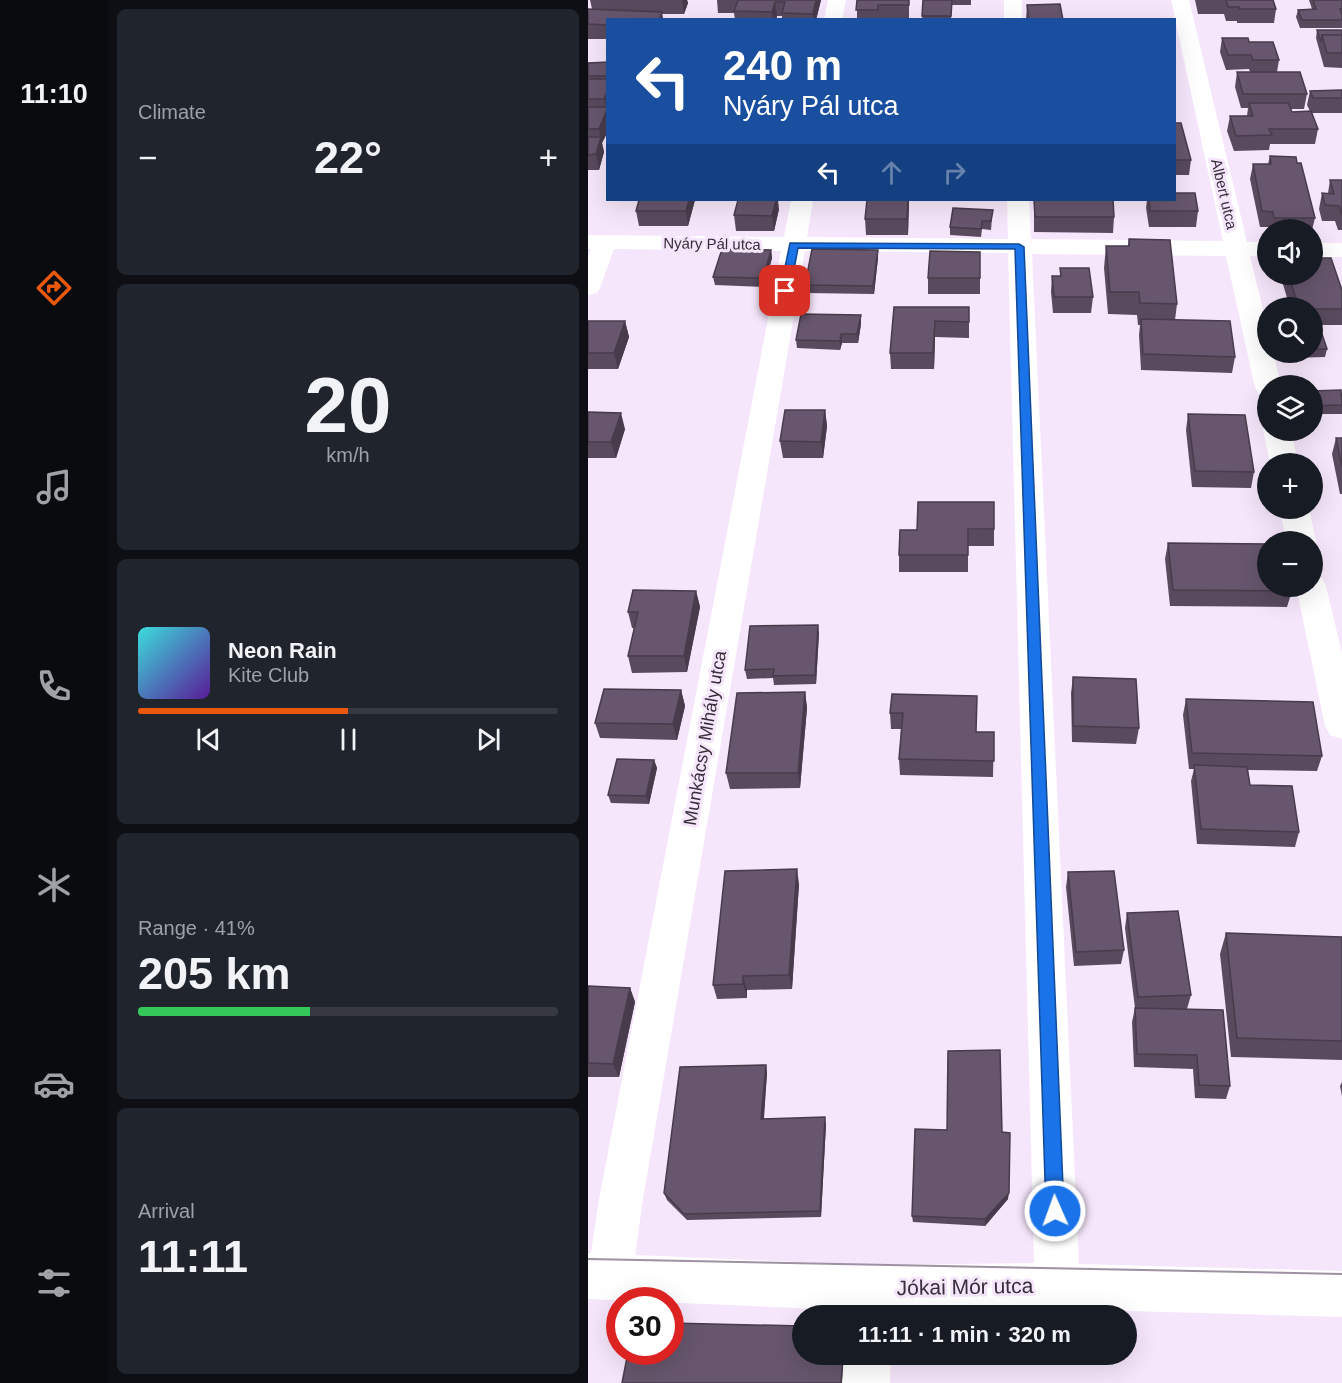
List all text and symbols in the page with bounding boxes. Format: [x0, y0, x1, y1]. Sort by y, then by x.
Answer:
icon: left [624, 42, 702, 120]
text: 240 m [723, 42, 842, 89]
text: 11:10 [20, 79, 88, 109]
text: Nyáry Pál utca [723, 91, 899, 121]
text: Climate [138, 101, 206, 123]
text: 22° [314, 132, 382, 183]
text: − [138, 139, 157, 176]
text: + [539, 139, 558, 176]
icon: left [812, 156, 845, 189]
icon: ahead [875, 156, 908, 189]
icon: right [938, 156, 971, 189]
street label: Albert utca [1208, 157, 1241, 231]
map controls [1257, 219, 1323, 597]
button: sound [1257, 219, 1323, 285]
street label: Nyáry Pál utca [663, 234, 762, 253]
pin [759, 265, 810, 316]
icon: directions [33, 267, 75, 309]
icon: arrive [768, 274, 801, 307]
button: search [1257, 297, 1323, 363]
text: 20 [305, 361, 391, 449]
button: layers [1257, 375, 1323, 441]
text: km/h [326, 444, 370, 466]
button: + [1257, 453, 1323, 519]
icon: music [33, 466, 75, 508]
button: − [1257, 531, 1323, 597]
text: Neon Rain [228, 638, 337, 663]
street label: Munkácsy Mihály utca [680, 648, 730, 827]
text: Kite Club [228, 664, 309, 686]
icon: phone [33, 665, 75, 707]
icon: previous [192, 723, 225, 756]
icon: pause [332, 723, 365, 756]
icon: next [472, 723, 505, 756]
icon: climate [33, 864, 75, 906]
text: Range · 41% [138, 917, 255, 939]
text: 205 km [138, 948, 291, 999]
icon: car [33, 1063, 75, 1105]
position arrow [1023, 1179, 1087, 1243]
text: Arrival [138, 1200, 195, 1222]
text: 11:11 [138, 1231, 248, 1282]
icon: filters [33, 1262, 75, 1304]
street label: Jókai Mór utca [897, 1274, 1034, 1299]
speed limit sign: 30 [606, 1287, 684, 1365]
text: 11:11 · 1 min · 320 m [858, 1322, 1071, 1347]

